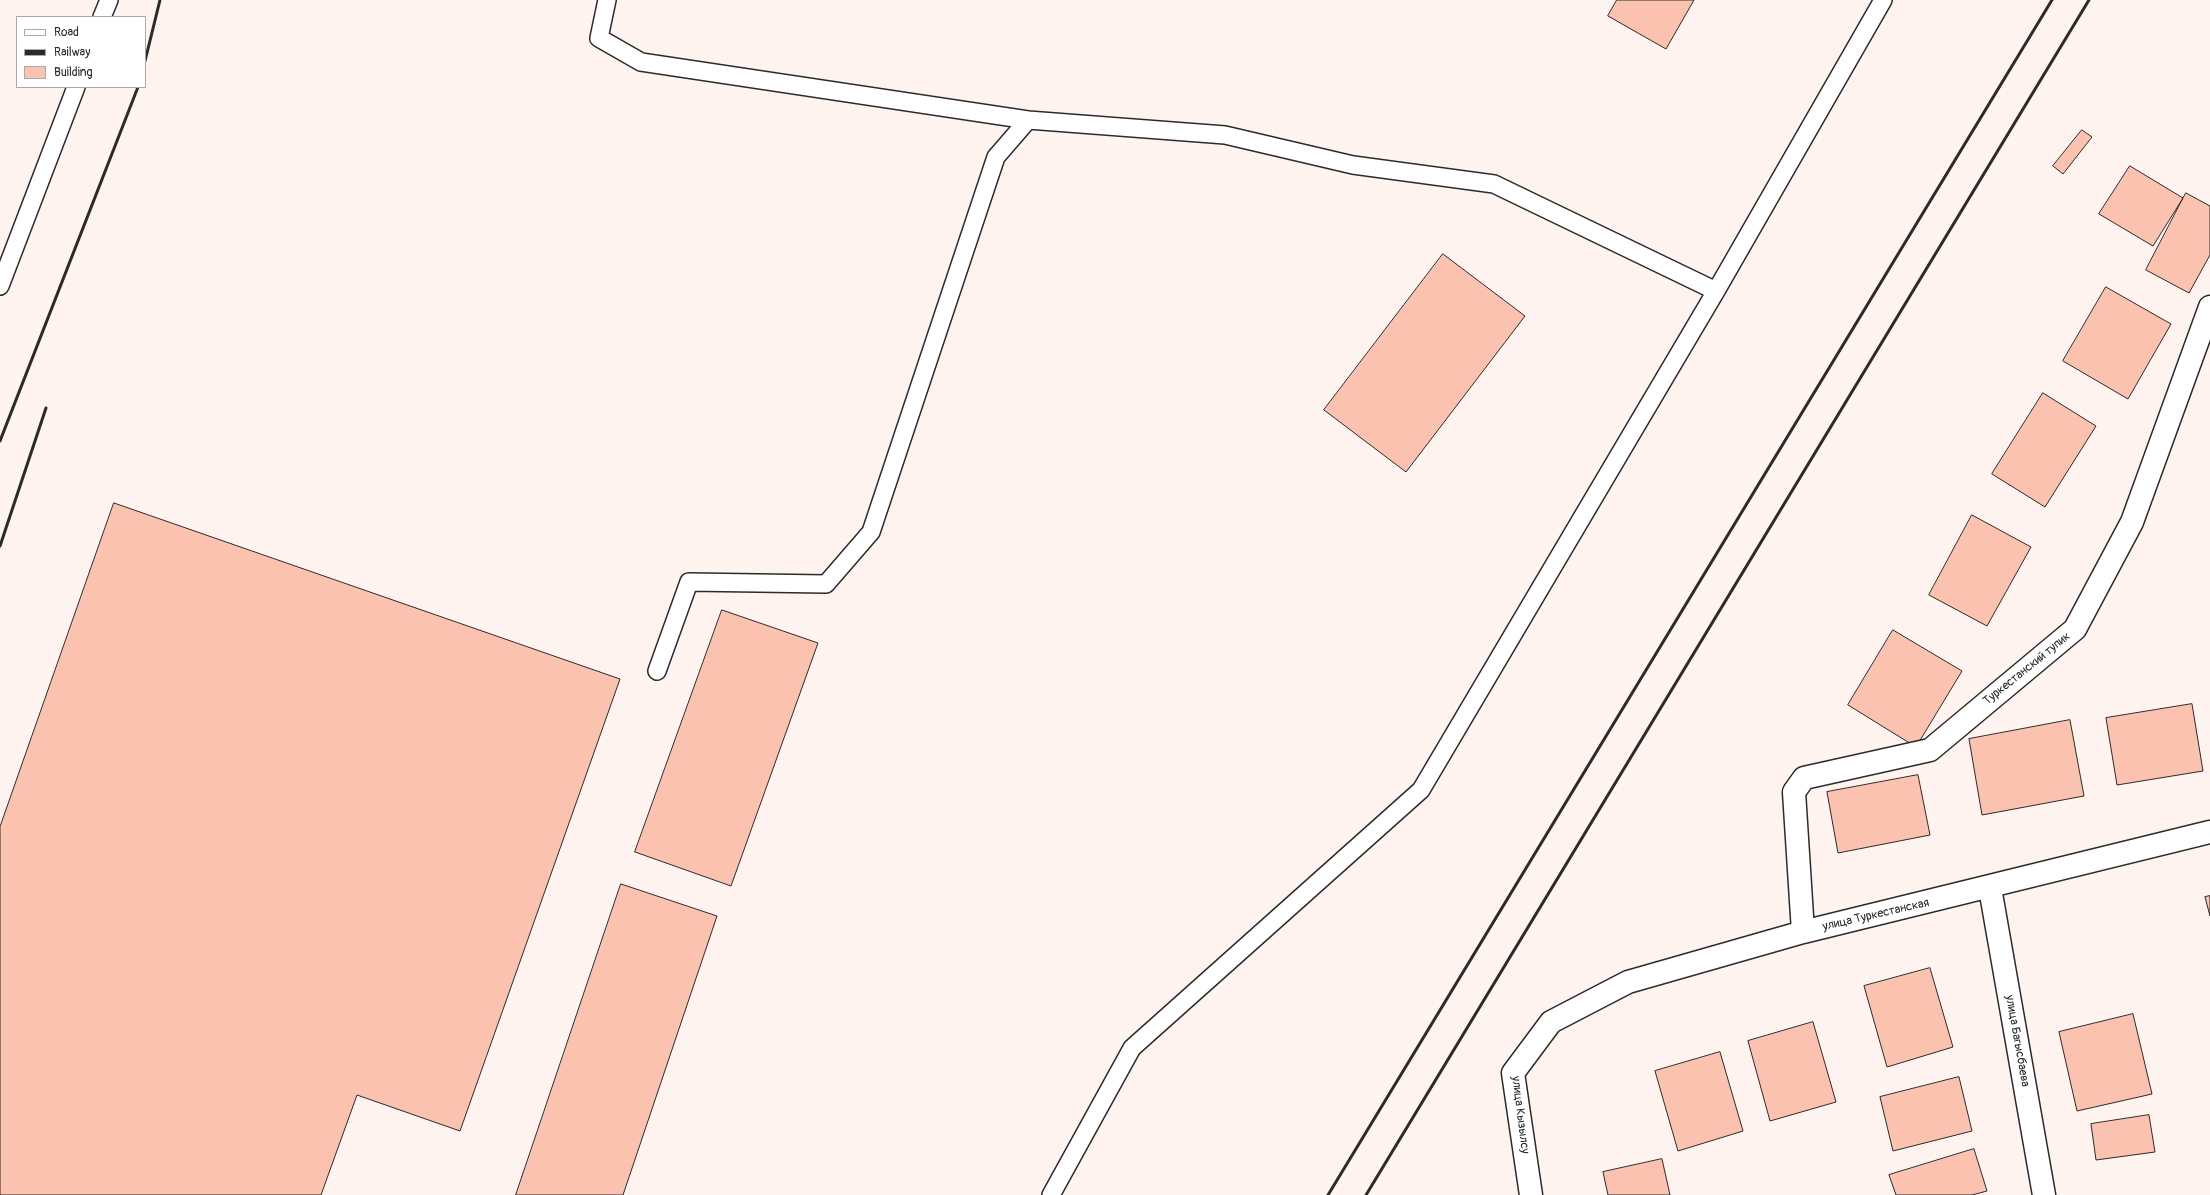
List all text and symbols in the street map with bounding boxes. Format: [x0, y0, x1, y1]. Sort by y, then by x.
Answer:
legend [16, 16, 146, 88]
text: Road [54, 25, 79, 40]
text: Railway [54, 45, 90, 60]
text: Building [54, 65, 93, 80]
street label: Туркестанский тупик [1981, 629, 2073, 709]
street label: улица Туркестанская [1821, 896, 1931, 934]
street label: улица Багысбаева [2002, 994, 2032, 1088]
street label: улица Кызылсу [1508, 1075, 1532, 1155]

